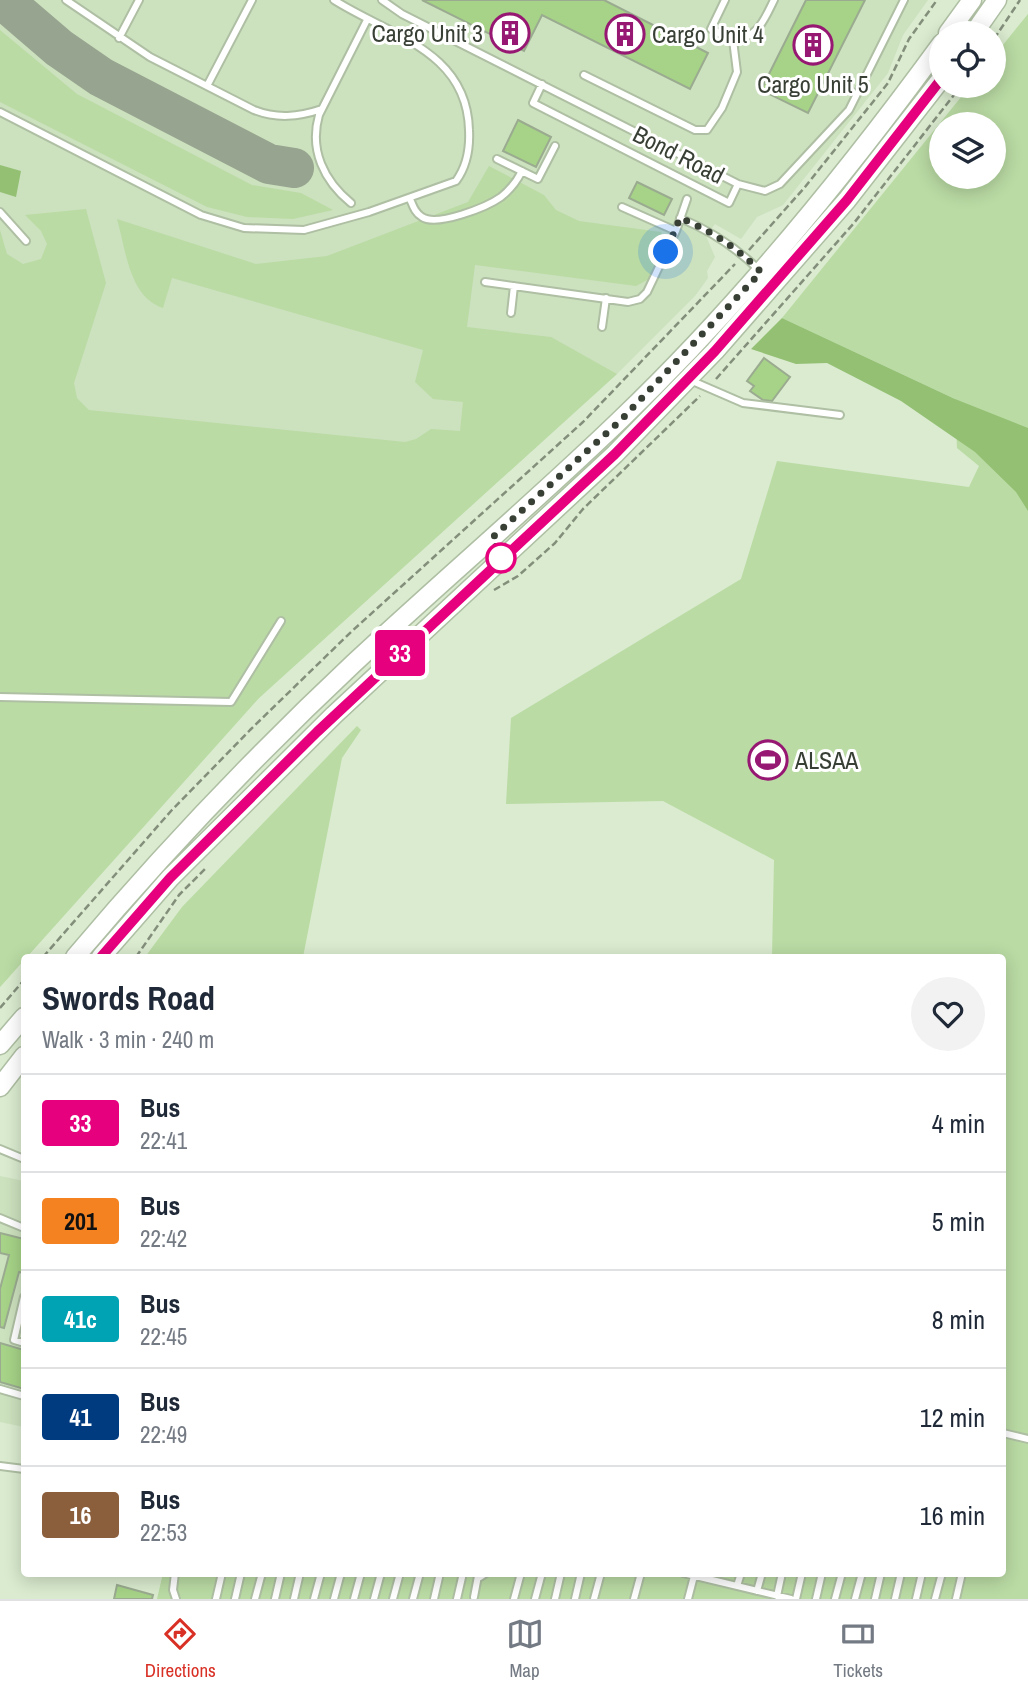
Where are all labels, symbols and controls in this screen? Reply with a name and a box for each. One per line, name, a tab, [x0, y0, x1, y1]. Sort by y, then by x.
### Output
building icon: Cargo Unit 3	[489, 12, 531, 54]
building icon: Cargo Unit 4	[604, 13, 646, 55]
place label: Cargo Unit 3	[371, 17, 483, 49]
place label: Cargo Unit 4	[652, 18, 764, 50]
map controls	[929, 21, 1006, 189]
button: locate	[929, 21, 1006, 98]
building icon: Cargo Unit 5	[792, 24, 834, 66]
place label: Cargo Unit 5	[757, 68, 869, 100]
button: layers	[929, 112, 1006, 189]
street label: Bond Road	[628, 117, 730, 191]
your location	[648, 234, 683, 269]
unlabelled marker	[486, 543, 516, 573]
line badge: 33	[368, 630, 432, 676]
text: 33	[389, 637, 411, 669]
sports icon: ALSAA	[747, 739, 789, 781]
place label: ALSAA	[794, 744, 859, 776]
text: Swords Road	[42, 976, 215, 1020]
button: heart	[911, 977, 985, 1051]
text: Walk · 3 min · 240 m	[42, 1024, 214, 1055]
text: Bus	[140, 1090, 180, 1125]
text: 4 min	[932, 1106, 985, 1141]
text: 33	[70, 1107, 91, 1139]
text: 22:41	[140, 1125, 187, 1156]
text: Bus	[140, 1188, 180, 1223]
text: 5 min	[932, 1204, 985, 1239]
text: 201	[64, 1205, 97, 1237]
text: 22:42	[140, 1223, 187, 1254]
text: Bus	[140, 1286, 180, 1321]
text: 8 min	[932, 1302, 985, 1337]
text: 41c	[64, 1303, 97, 1335]
text: 22:45	[140, 1321, 187, 1352]
text: Bus	[140, 1384, 180, 1419]
text: 12 min	[920, 1400, 985, 1435]
text: 41	[70, 1401, 91, 1433]
text: 22:49	[140, 1419, 187, 1450]
text: Bus	[140, 1482, 180, 1517]
text: 16 min	[920, 1498, 985, 1533]
text: 16	[70, 1499, 91, 1531]
text: 22:53	[140, 1517, 187, 1548]
tab: Directions	[145, 1615, 216, 1683]
tab: Map	[506, 1615, 544, 1683]
tab: Tickets	[833, 1615, 883, 1683]

